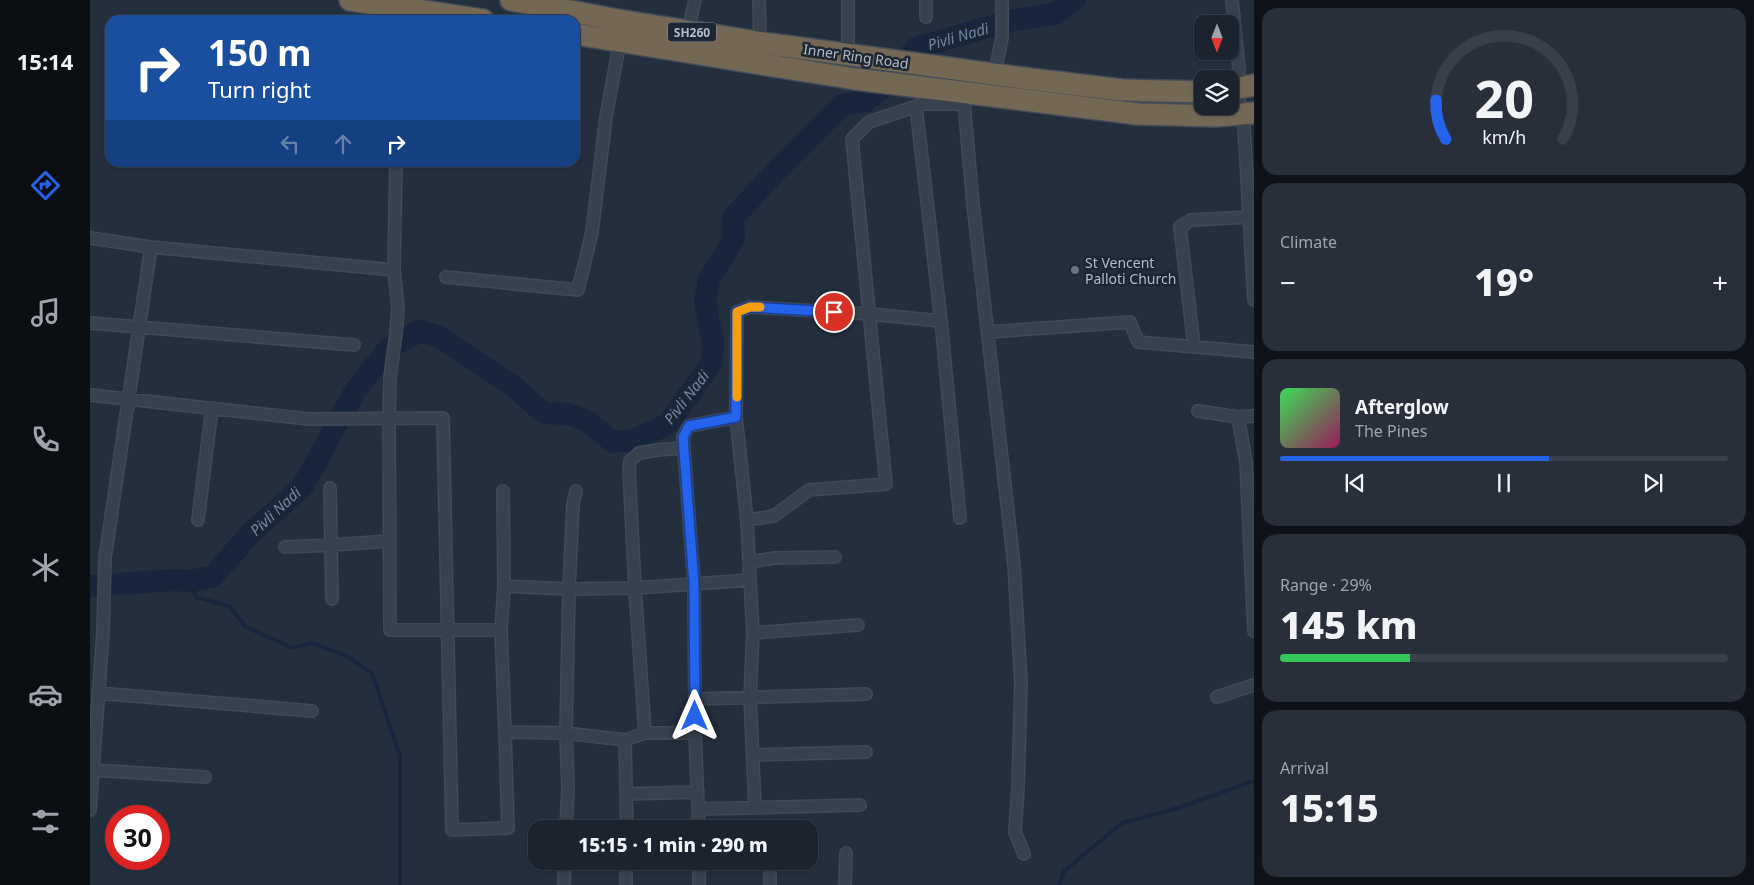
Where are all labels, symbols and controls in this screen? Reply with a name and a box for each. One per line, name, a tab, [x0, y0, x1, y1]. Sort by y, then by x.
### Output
north arrow	[1194, 15, 1239, 60]
map controls	[1194, 15, 1239, 115]
water label: Pivli Nadi	[925, 17, 992, 54]
road number: SH260	[668, 22, 716, 42]
text: 150 m	[208, 29, 311, 76]
icon: right	[125, 35, 190, 100]
street label: Inner Ring Road	[802, 39, 910, 73]
text: 15:14	[17, 46, 73, 76]
text: 20	[1474, 62, 1534, 133]
button: layers	[1194, 70, 1239, 115]
text: Turn right	[208, 74, 311, 104]
text: km/h	[1482, 125, 1526, 149]
icon: left	[276, 130, 304, 158]
icon: ahead	[329, 130, 357, 158]
icon: right	[382, 130, 410, 158]
icon: directions	[28, 168, 63, 203]
text: Climate	[1280, 231, 1337, 253]
place label: St Vencent Palloti Church	[1085, 253, 1176, 288]
text: 19°	[1474, 255, 1534, 307]
text: −	[1280, 263, 1296, 301]
text: +	[1712, 263, 1728, 301]
marker: St Vencent Palloti Church	[1069, 264, 1081, 276]
pin	[813, 291, 855, 333]
icon: music	[28, 295, 63, 330]
icon: arrive	[820, 298, 848, 326]
water label: Pivli Nadi	[659, 365, 714, 428]
text: Afterglow	[1355, 394, 1449, 420]
text: The Pines	[1355, 420, 1427, 442]
icon: phone	[28, 422, 63, 457]
icon: previous	[1341, 469, 1369, 497]
icon: pause	[1490, 469, 1518, 497]
icon: next	[1639, 469, 1667, 497]
water label: Pivli Nadi	[245, 482, 306, 540]
icon: climate	[28, 550, 63, 585]
text: Range · 29%	[1280, 574, 1372, 596]
text: 145 km	[1280, 598, 1418, 650]
icon: car	[28, 677, 63, 712]
position arrow	[668, 689, 720, 741]
text: Arrival	[1280, 757, 1329, 779]
text: 15:15	[1280, 781, 1379, 833]
icon: filters	[28, 804, 63, 839]
speed limit sign: 30	[105, 805, 170, 870]
text: 15:15 · 1 min · 290 m	[578, 832, 768, 858]

